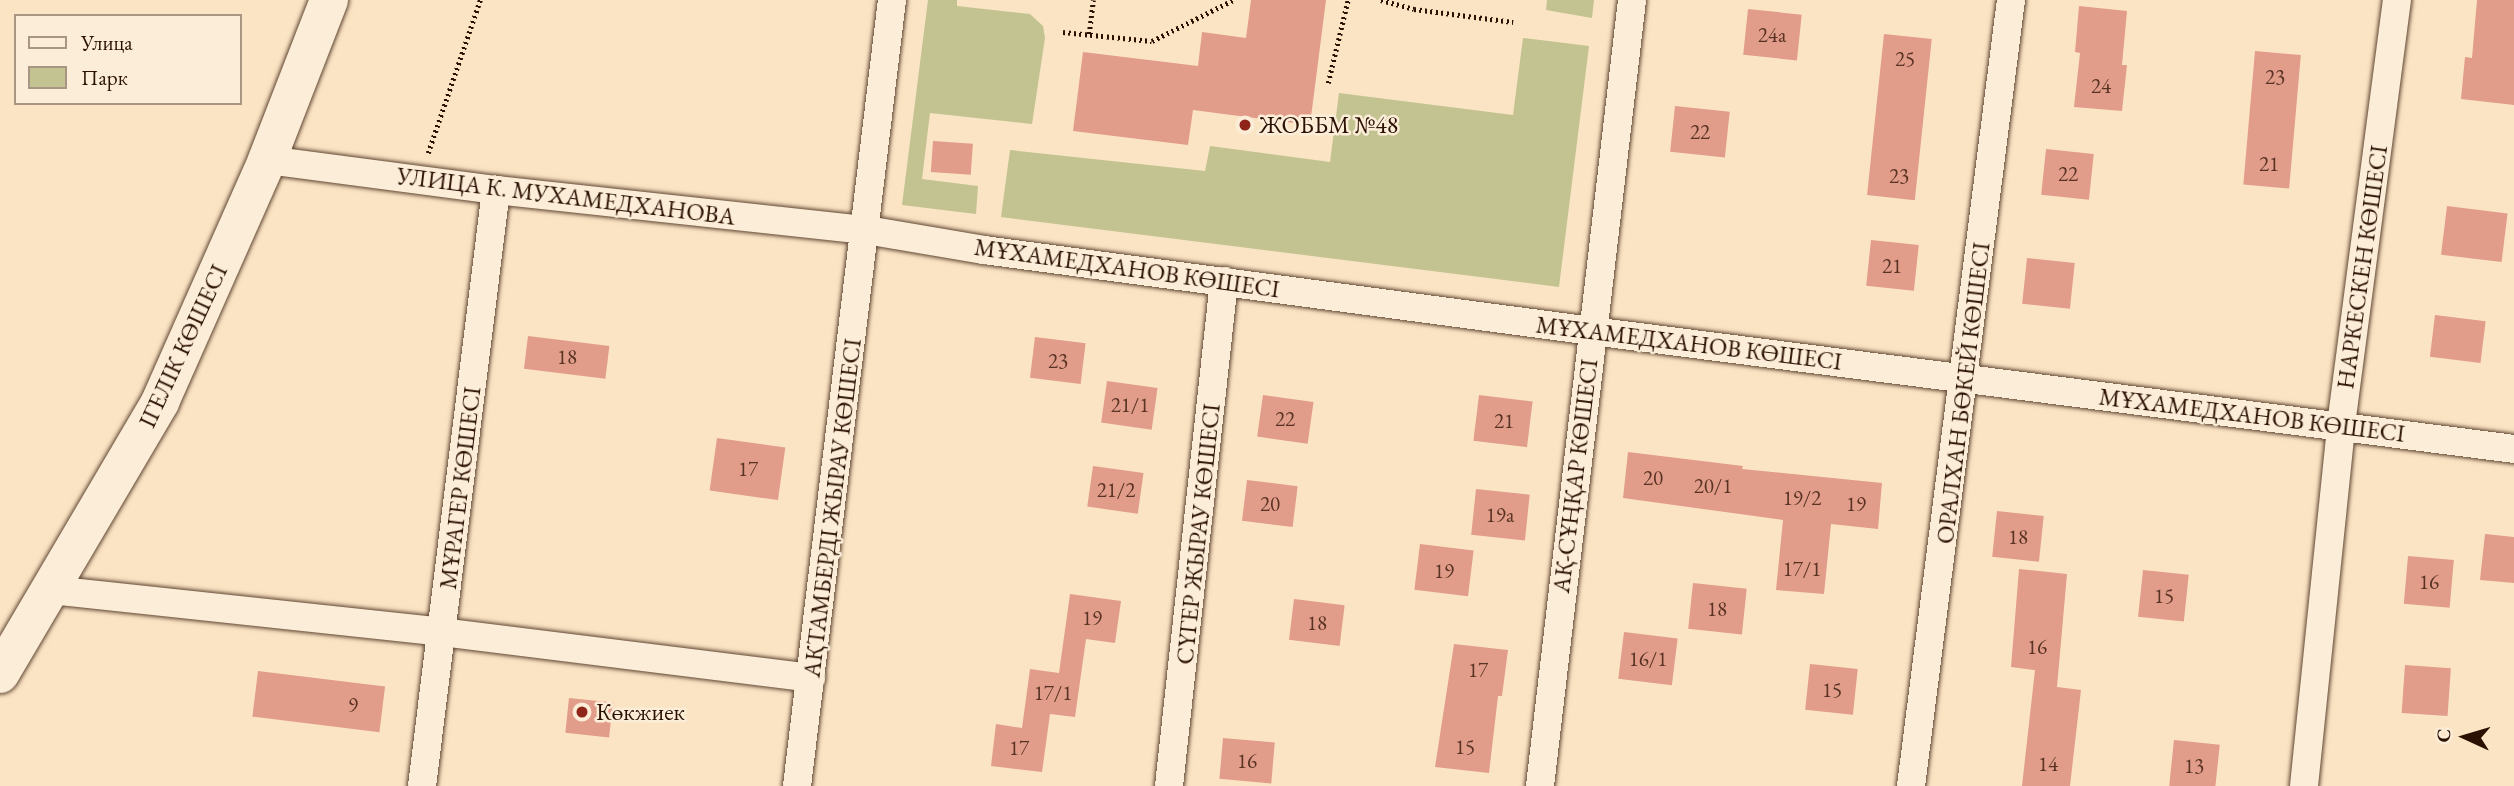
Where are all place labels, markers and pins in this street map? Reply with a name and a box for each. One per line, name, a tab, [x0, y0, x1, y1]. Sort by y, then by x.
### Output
place label: ЖОББМ №48	[1259, 111, 1398, 139]
marker: ЖОББМ №48	[1237, 117, 1253, 133]
place label: Көкжиек	[596, 698, 685, 726]
marker: Көкжиек	[574, 704, 590, 720]

